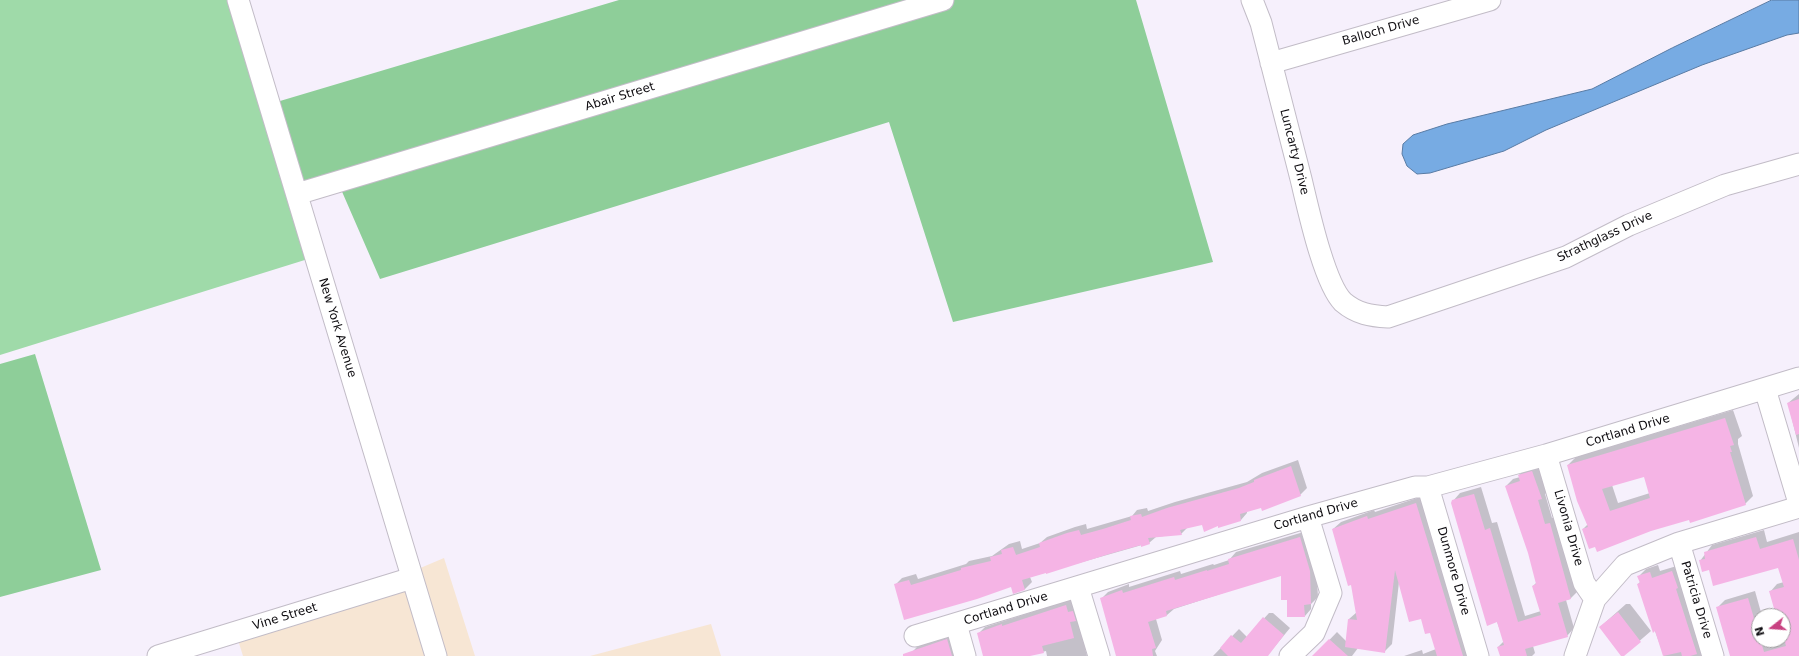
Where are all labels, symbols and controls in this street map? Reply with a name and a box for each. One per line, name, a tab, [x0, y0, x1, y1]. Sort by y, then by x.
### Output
street label: Balloch Drive	[1341, 13, 1421, 49]
street label: Abair Street	[584, 80, 656, 114]
street label: Luncarty Drive	[1276, 107, 1312, 197]
street label: Strathglass Drive	[1555, 209, 1655, 265]
street label: New York Avenue	[315, 276, 359, 380]
street label: Cortland Drive	[1584, 411, 1672, 451]
street label: Livonia Drive	[1550, 488, 1586, 568]
street label: Cortland Drive	[1272, 496, 1360, 534]
street label: Dunmore Drive	[1433, 525, 1473, 617]
street label: Patricia Drive	[1677, 560, 1715, 640]
street label: Cortland Drive	[962, 589, 1050, 629]
street label: Vine Street	[251, 600, 319, 634]
north arrow	[1751, 608, 1791, 648]
text: N	[1752, 625, 1768, 638]

